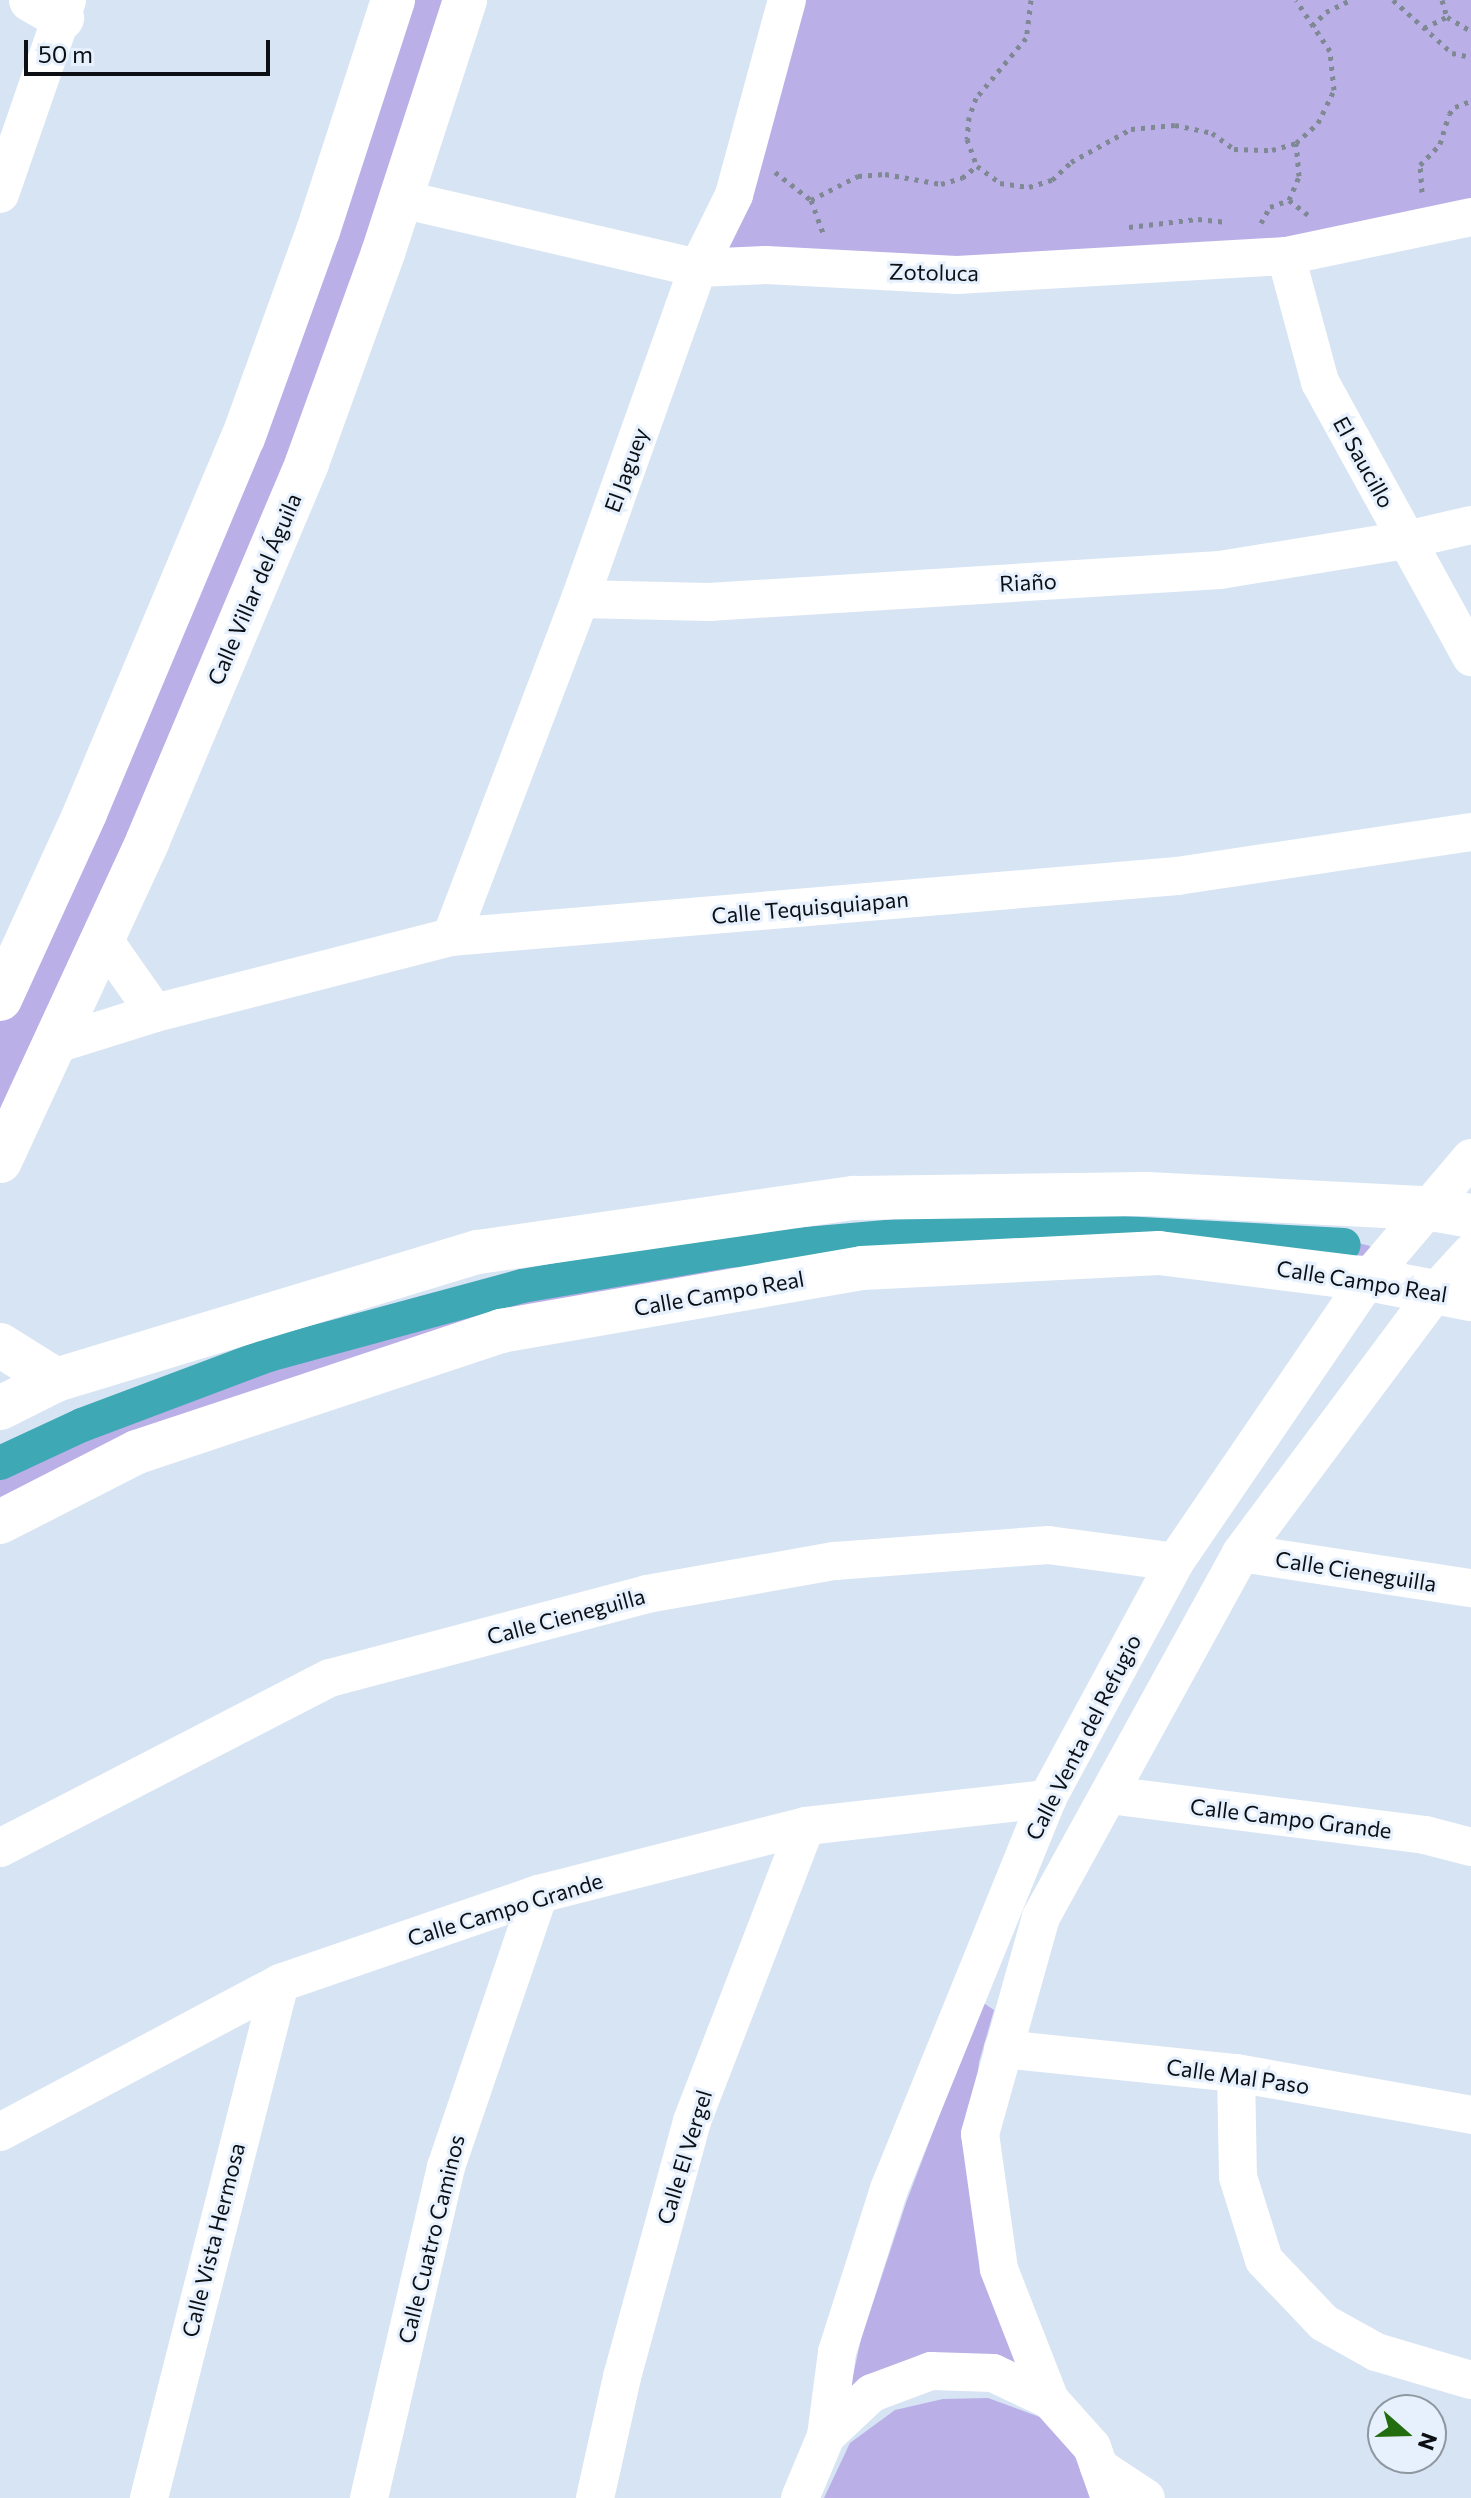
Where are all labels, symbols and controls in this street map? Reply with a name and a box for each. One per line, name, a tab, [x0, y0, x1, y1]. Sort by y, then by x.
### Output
scale bar	[28, 24, 274, 74]
text: 50 m	[38, 39, 93, 68]
street label: Zotoluca	[889, 258, 979, 286]
street label: El Saucillo	[1328, 412, 1400, 512]
street label: El Jaguey	[599, 424, 653, 516]
street label: Calle Villar del Águila	[202, 489, 306, 689]
street label: Riaño	[999, 567, 1057, 597]
street label: Calle Tequisquiapan	[710, 885, 910, 929]
street label: Calle Campo Real	[1275, 1254, 1449, 1308]
street label: Calle Campo Real	[632, 1265, 806, 1321]
street label: Calle Cieneguilla	[1274, 1545, 1438, 1597]
street label: Calle Cieneguilla	[484, 1582, 648, 1650]
street label: Calle Venta del Refugio	[1020, 1630, 1146, 1844]
street label: Calle Campo Grande	[1189, 1793, 1393, 1843]
street label: Calle Campo Grande	[404, 1867, 606, 1951]
street label: Calle Mal Paso	[1165, 2053, 1311, 2099]
street label: Calle El Vergel	[651, 2087, 717, 2227]
street label: Calle Cuatro Caminos	[392, 2132, 470, 2346]
street label: Calle Vista Hermosa	[176, 2140, 250, 2340]
north arrow	[1367, 2394, 1447, 2474]
text: N	[1413, 2429, 1444, 2454]

